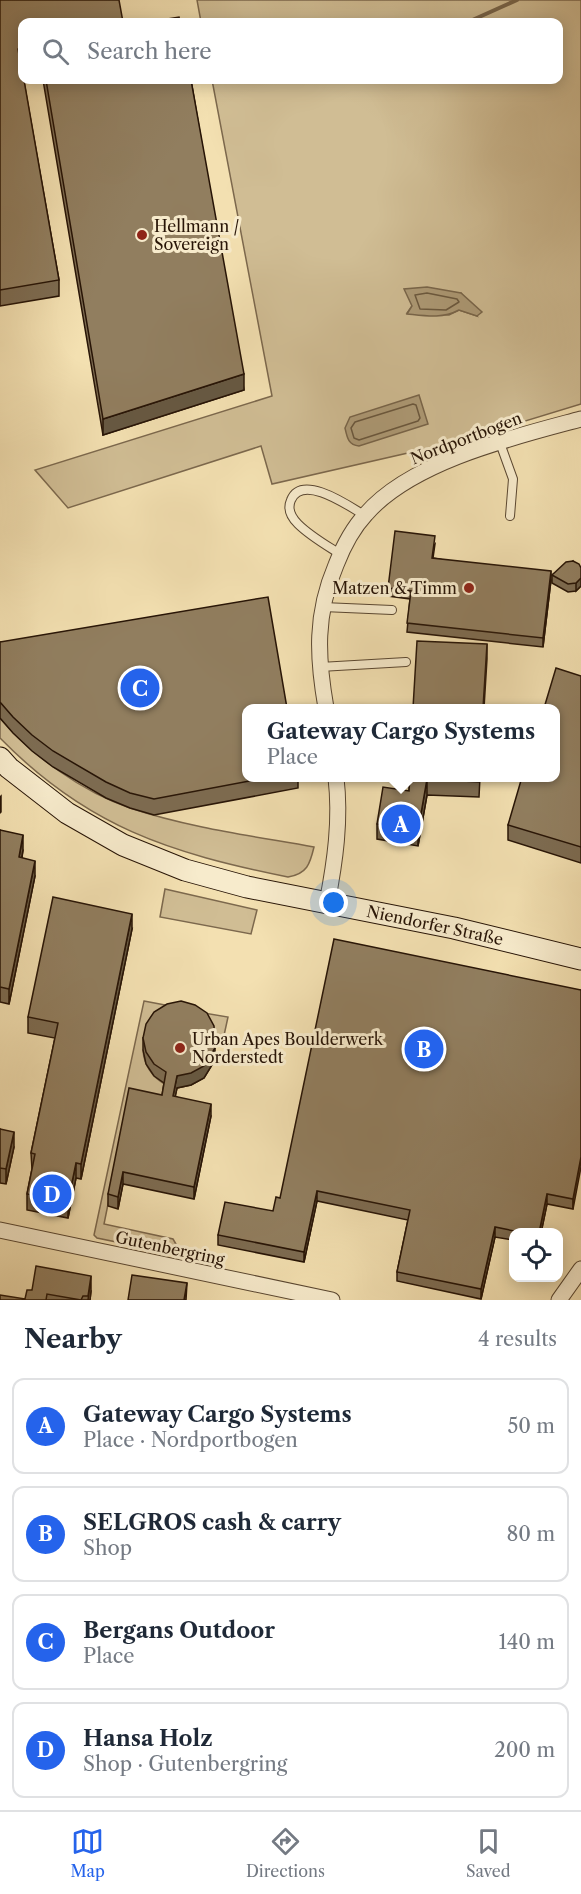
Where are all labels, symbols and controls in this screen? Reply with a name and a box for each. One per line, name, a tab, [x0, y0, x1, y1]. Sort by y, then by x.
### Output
search box	[18, 18, 563, 84]
icon: search	[39, 35, 72, 68]
text: Search here	[87, 38, 212, 65]
place label: Hellmann / Sovereign	[154, 216, 239, 254]
marker: Hellmann / Sovereign	[135, 228, 149, 242]
street label: Nordportbogen	[407, 408, 525, 468]
place label: Matzen & Timm	[332, 578, 457, 598]
marker: Matzen & Timm	[462, 581, 476, 595]
pin: C	[120, 666, 160, 710]
popup	[242, 704, 560, 782]
text: Gateway Cargo Systems	[267, 718, 535, 745]
text: Place	[267, 745, 318, 769]
pin: A	[382, 802, 420, 846]
your location	[319, 888, 348, 917]
street label: Niendorfer Straße	[365, 901, 505, 949]
pin: B	[404, 1026, 444, 1072]
place label: Urban Apes Boulderwerk Norderstedt	[192, 1029, 384, 1067]
marker: Urban Apes Boulderwerk Norderstedt	[173, 1041, 187, 1055]
pin: D	[32, 1172, 72, 1216]
street label: Gutenbergring	[114, 1227, 227, 1269]
map controls	[509, 1228, 563, 1282]
button: locate	[509, 1228, 563, 1282]
text: Nearby	[24, 1323, 122, 1355]
text: 4 results	[478, 1327, 557, 1351]
text: Gateway Cargo Systems	[83, 1401, 352, 1428]
text: A	[38, 1414, 53, 1438]
text: 50 m	[508, 1414, 555, 1438]
text: Place · Nordportbogen	[83, 1428, 298, 1452]
text: SELGROS cash & carry	[83, 1509, 341, 1536]
text: B	[38, 1522, 53, 1546]
text: 80 m	[507, 1522, 555, 1546]
text: Shop	[83, 1536, 132, 1560]
text: Bergans Outdoor	[83, 1617, 275, 1644]
text: C	[37, 1630, 54, 1654]
text: 140 m	[498, 1630, 555, 1654]
text: Place	[83, 1644, 134, 1668]
text: Hansa Holz	[83, 1725, 213, 1752]
text: D	[37, 1738, 54, 1762]
text: 200 m	[494, 1738, 555, 1762]
text: Shop · Gutenbergring	[83, 1752, 287, 1776]
tab: Map	[71, 1825, 105, 1881]
tab: Directions	[246, 1825, 325, 1881]
tab: Saved	[466, 1825, 510, 1881]

